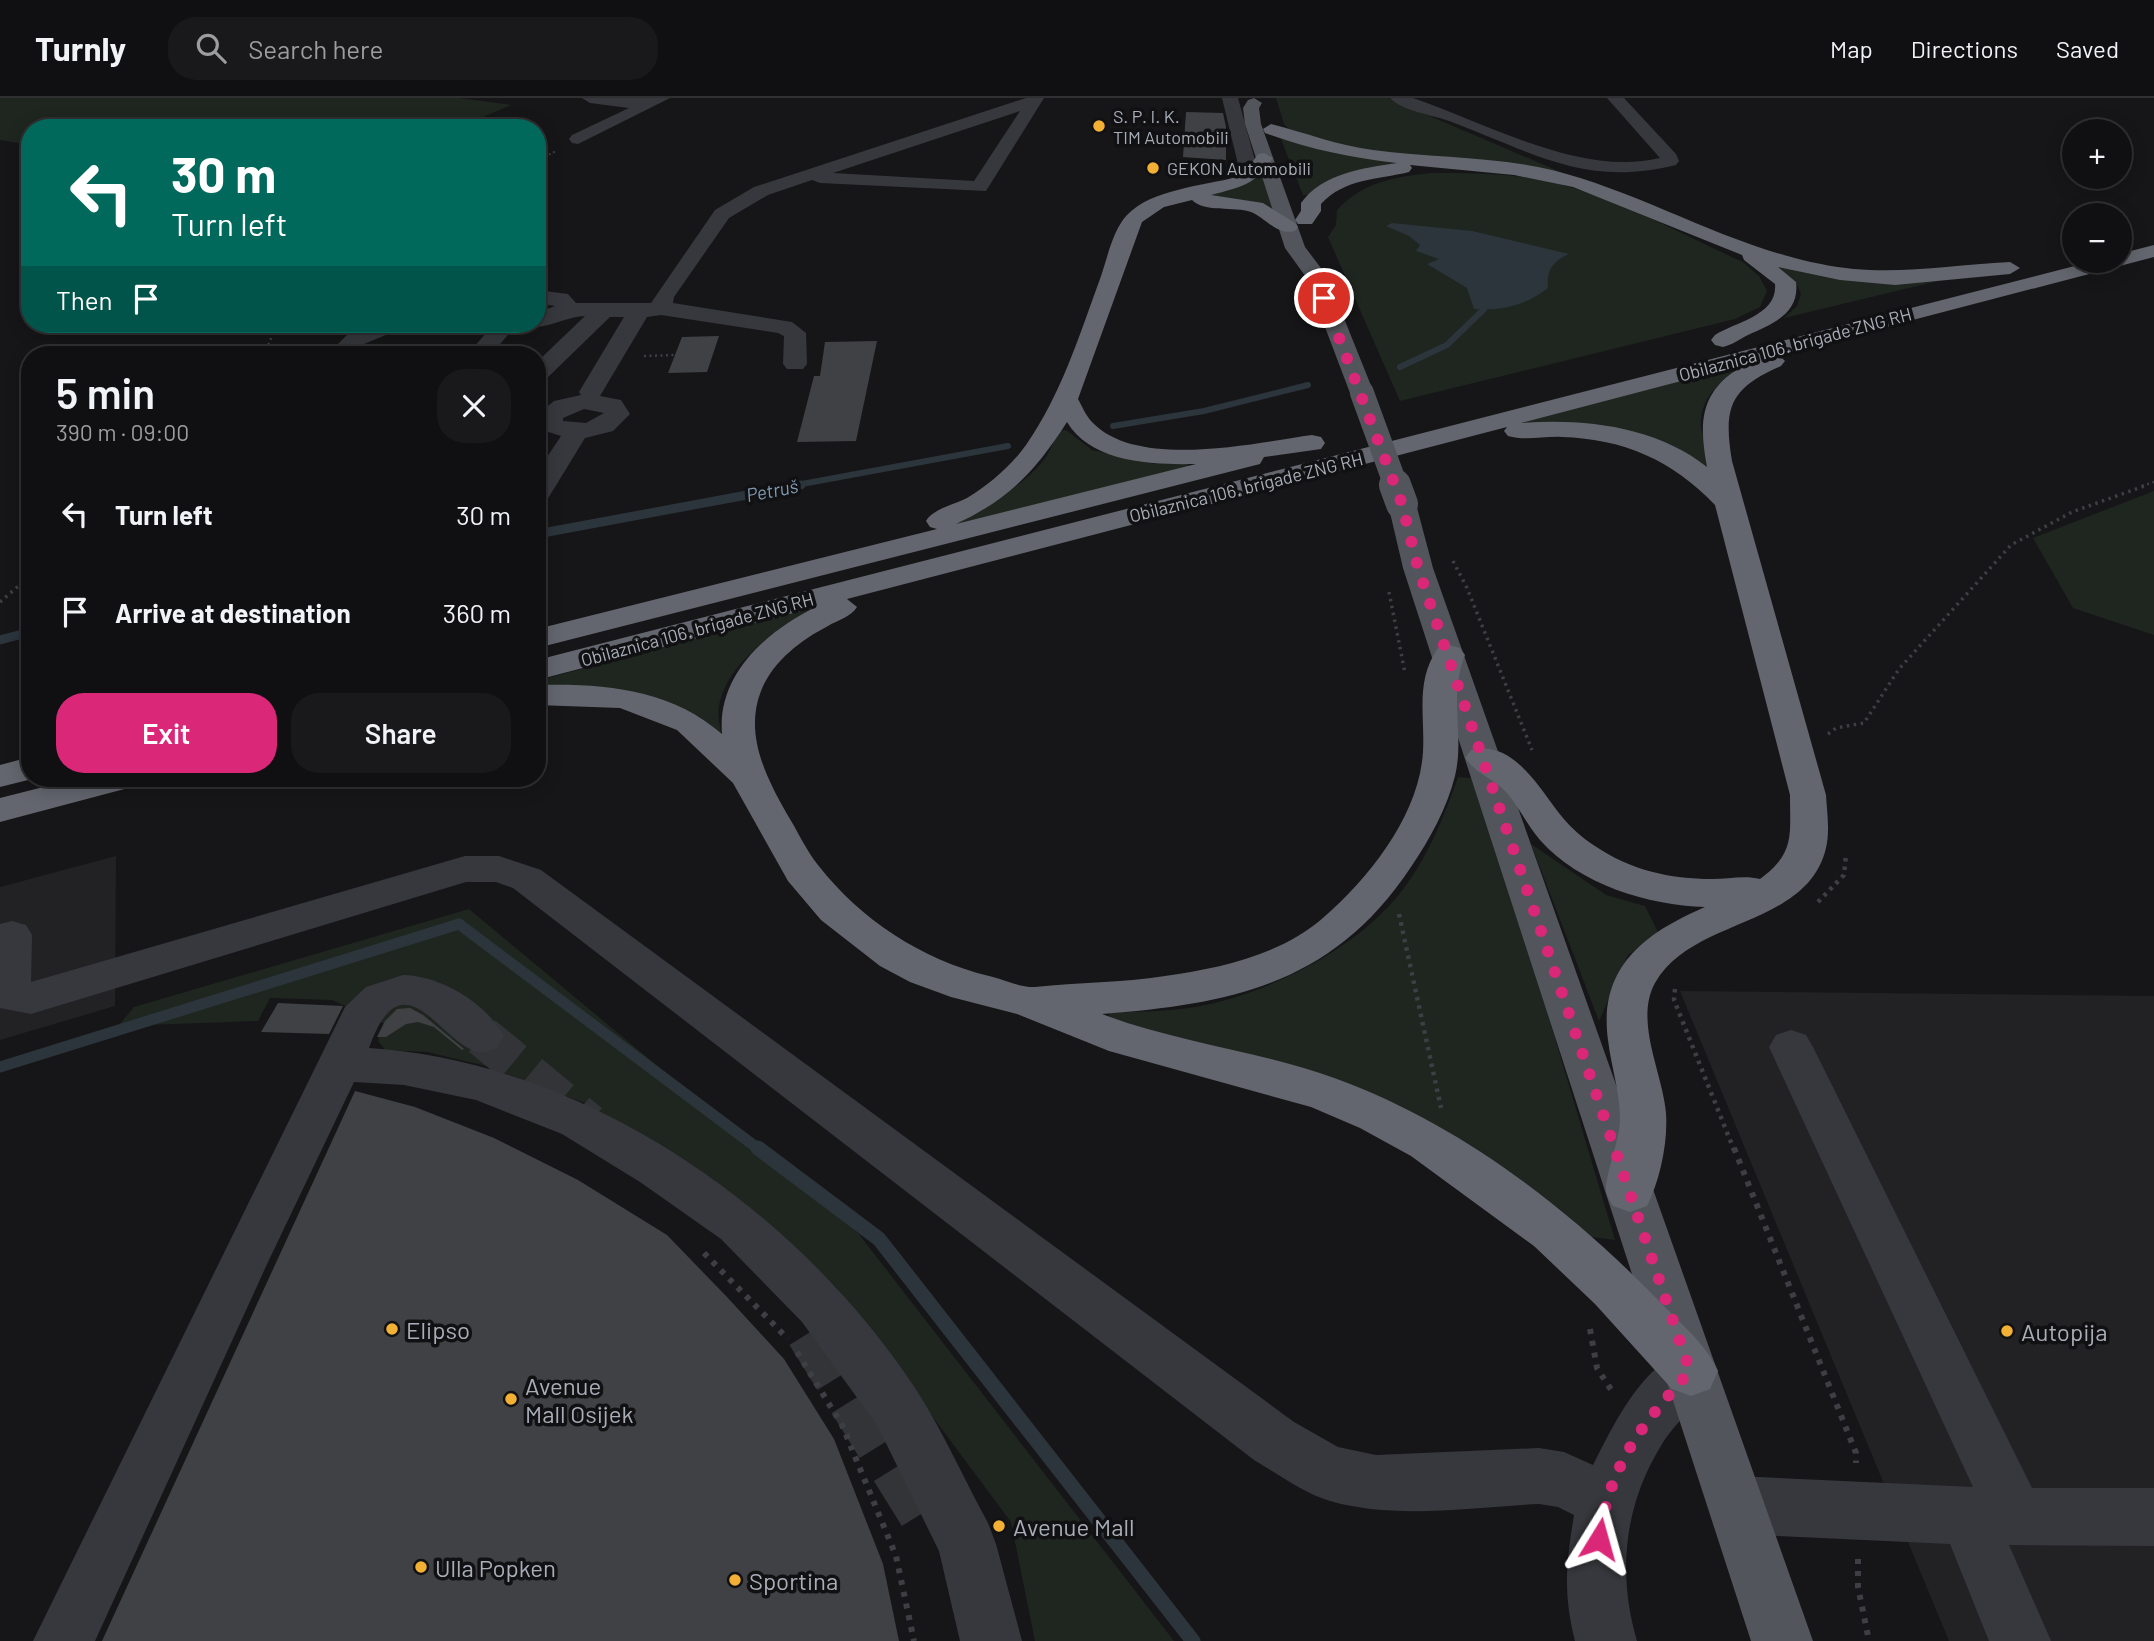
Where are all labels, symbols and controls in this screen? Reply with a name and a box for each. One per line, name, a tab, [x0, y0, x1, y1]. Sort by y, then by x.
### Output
search box	[168, 17, 658, 80]
text: Turnly	[35, 28, 126, 68]
icon: search	[192, 29, 230, 67]
text: Search here	[248, 33, 383, 64]
text: Map	[1830, 34, 1873, 63]
text: Directions	[1911, 34, 2018, 63]
text: Saved	[2056, 34, 2119, 63]
place label: S. P. I. K. TIM Automobili	[1113, 105, 1229, 148]
marker: S. P. I. K. TIM Automobili	[1091, 118, 1107, 134]
map controls	[2062, 119, 2132, 273]
button: +	[2062, 119, 2132, 189]
text: 30 m	[171, 144, 276, 203]
icon: left	[56, 147, 147, 238]
place label: GEKON Automobili	[1167, 157, 1311, 179]
marker: GEKON Automobili	[1145, 160, 1161, 176]
button: −	[2062, 203, 2132, 273]
text: Turn left	[171, 204, 288, 242]
pin	[1294, 268, 1354, 328]
icon: arrive	[1305, 279, 1343, 317]
icon: arrive	[127, 280, 165, 318]
text: Then	[56, 284, 113, 315]
street label: Obilaznica 106. brigade ZNG RH	[1676, 302, 1914, 386]
text: 5 min	[56, 367, 155, 417]
button: close	[437, 369, 511, 443]
text: 390 m · 09:00	[56, 418, 189, 446]
street label: Obilaznica 106. brigade ZNG RH	[1127, 447, 1365, 527]
water label: Petruš	[744, 474, 800, 506]
icon: left	[56, 495, 94, 533]
text: Turn left	[115, 499, 213, 530]
text: 30 m	[456, 499, 511, 530]
street label: Obilaznica 106. brigade ZNG RH	[578, 587, 816, 671]
icon: arrive	[56, 593, 94, 631]
text: Arrive at destination	[115, 597, 351, 628]
text: 360 m	[443, 597, 511, 628]
button: Exit	[56, 693, 277, 773]
button: Share	[291, 693, 511, 773]
place label: Elipso	[406, 1315, 470, 1344]
place label: Autopija	[2021, 1317, 2107, 1346]
marker: Elipso	[384, 1321, 400, 1337]
marker: Autopija	[1999, 1323, 2015, 1339]
place label: Avenue Mall Osijek	[525, 1371, 634, 1428]
marker: Avenue Mall Osijek	[503, 1391, 519, 1407]
position arrow	[1562, 1502, 1636, 1576]
place label: Avenue Mall	[1013, 1512, 1135, 1541]
marker: Avenue Mall	[991, 1518, 1007, 1534]
place label: Ulla Popken	[435, 1553, 556, 1582]
marker: Ulla Popken	[413, 1559, 429, 1575]
place label: Sportina	[749, 1566, 838, 1595]
marker: Sportina	[727, 1572, 743, 1588]

